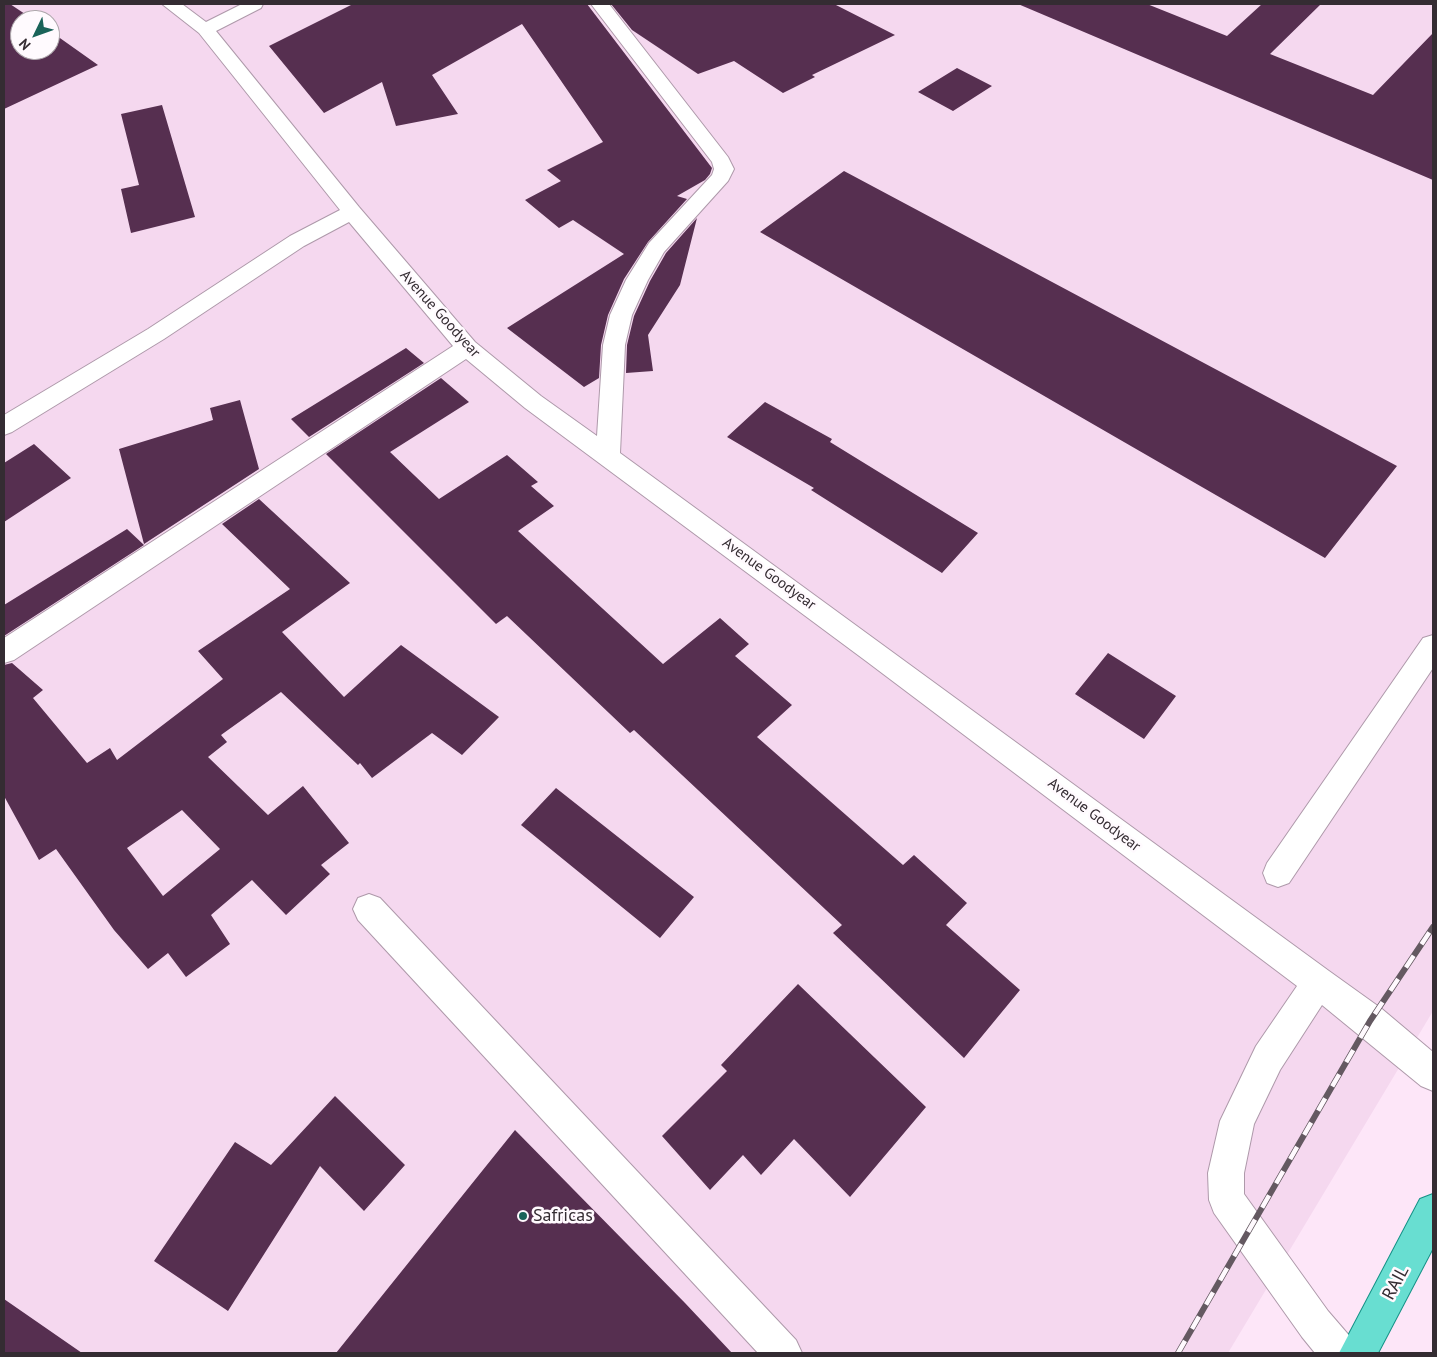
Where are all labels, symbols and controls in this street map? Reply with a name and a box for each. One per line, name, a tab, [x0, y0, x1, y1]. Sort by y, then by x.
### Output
north arrow	[10, 10, 60, 60]
text: N	[15, 35, 34, 54]
street label: Avenue Goodyear	[396, 267, 484, 361]
street label: Avenue Goodyear	[719, 534, 819, 614]
street label: Avenue Goodyear	[1044, 774, 1144, 856]
place label: Safricas	[533, 1205, 593, 1227]
marker: Safricas	[517, 1210, 529, 1222]
street label: RAIL	[1378, 1262, 1414, 1304]

